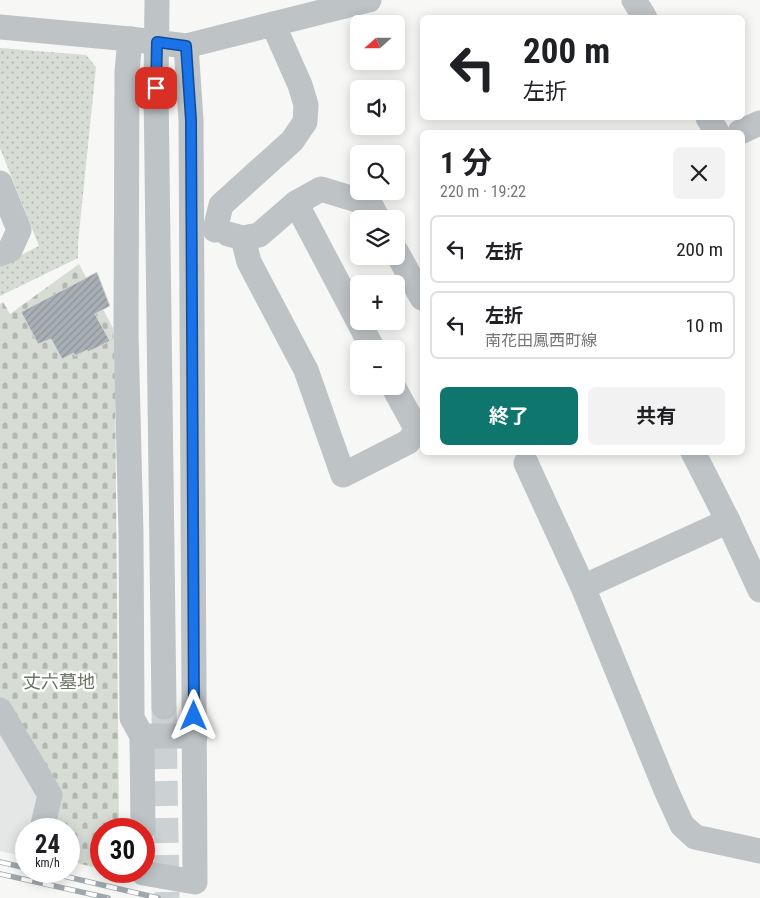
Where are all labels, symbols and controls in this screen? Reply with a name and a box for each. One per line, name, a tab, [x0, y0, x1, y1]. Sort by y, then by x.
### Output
north arrow	[350, 15, 405, 70]
map controls	[350, 15, 405, 395]
text: 200 m	[523, 31, 610, 72]
icon: left	[440, 35, 505, 100]
pin	[135, 67, 177, 109]
icon: arrive	[142, 74, 170, 102]
text: 左折	[523, 79, 567, 104]
button: sound	[350, 80, 405, 135]
button: search	[350, 145, 405, 200]
text: 1 分	[440, 145, 492, 180]
button: close	[673, 147, 725, 199]
text: 220 m · 19:22	[440, 182, 526, 201]
button: layers	[350, 210, 405, 265]
icon: left	[442, 235, 470, 263]
text: 200 m	[676, 238, 723, 261]
text: 左折	[485, 240, 523, 263]
button: +	[350, 275, 405, 330]
text: 左折	[485, 304, 523, 327]
icon: left	[442, 311, 470, 339]
text: 10 m	[686, 314, 723, 337]
text: 南花田鳳西町線	[485, 331, 597, 350]
button: −	[350, 340, 405, 395]
button: 終了	[440, 387, 578, 445]
button: 共有	[588, 387, 725, 445]
park label: 丈六墓地	[23, 671, 95, 692]
position arrow	[167, 689, 219, 741]
speed limit sign: 30	[90, 818, 155, 883]
text: 24	[35, 830, 60, 859]
text: km/h	[35, 856, 60, 870]

